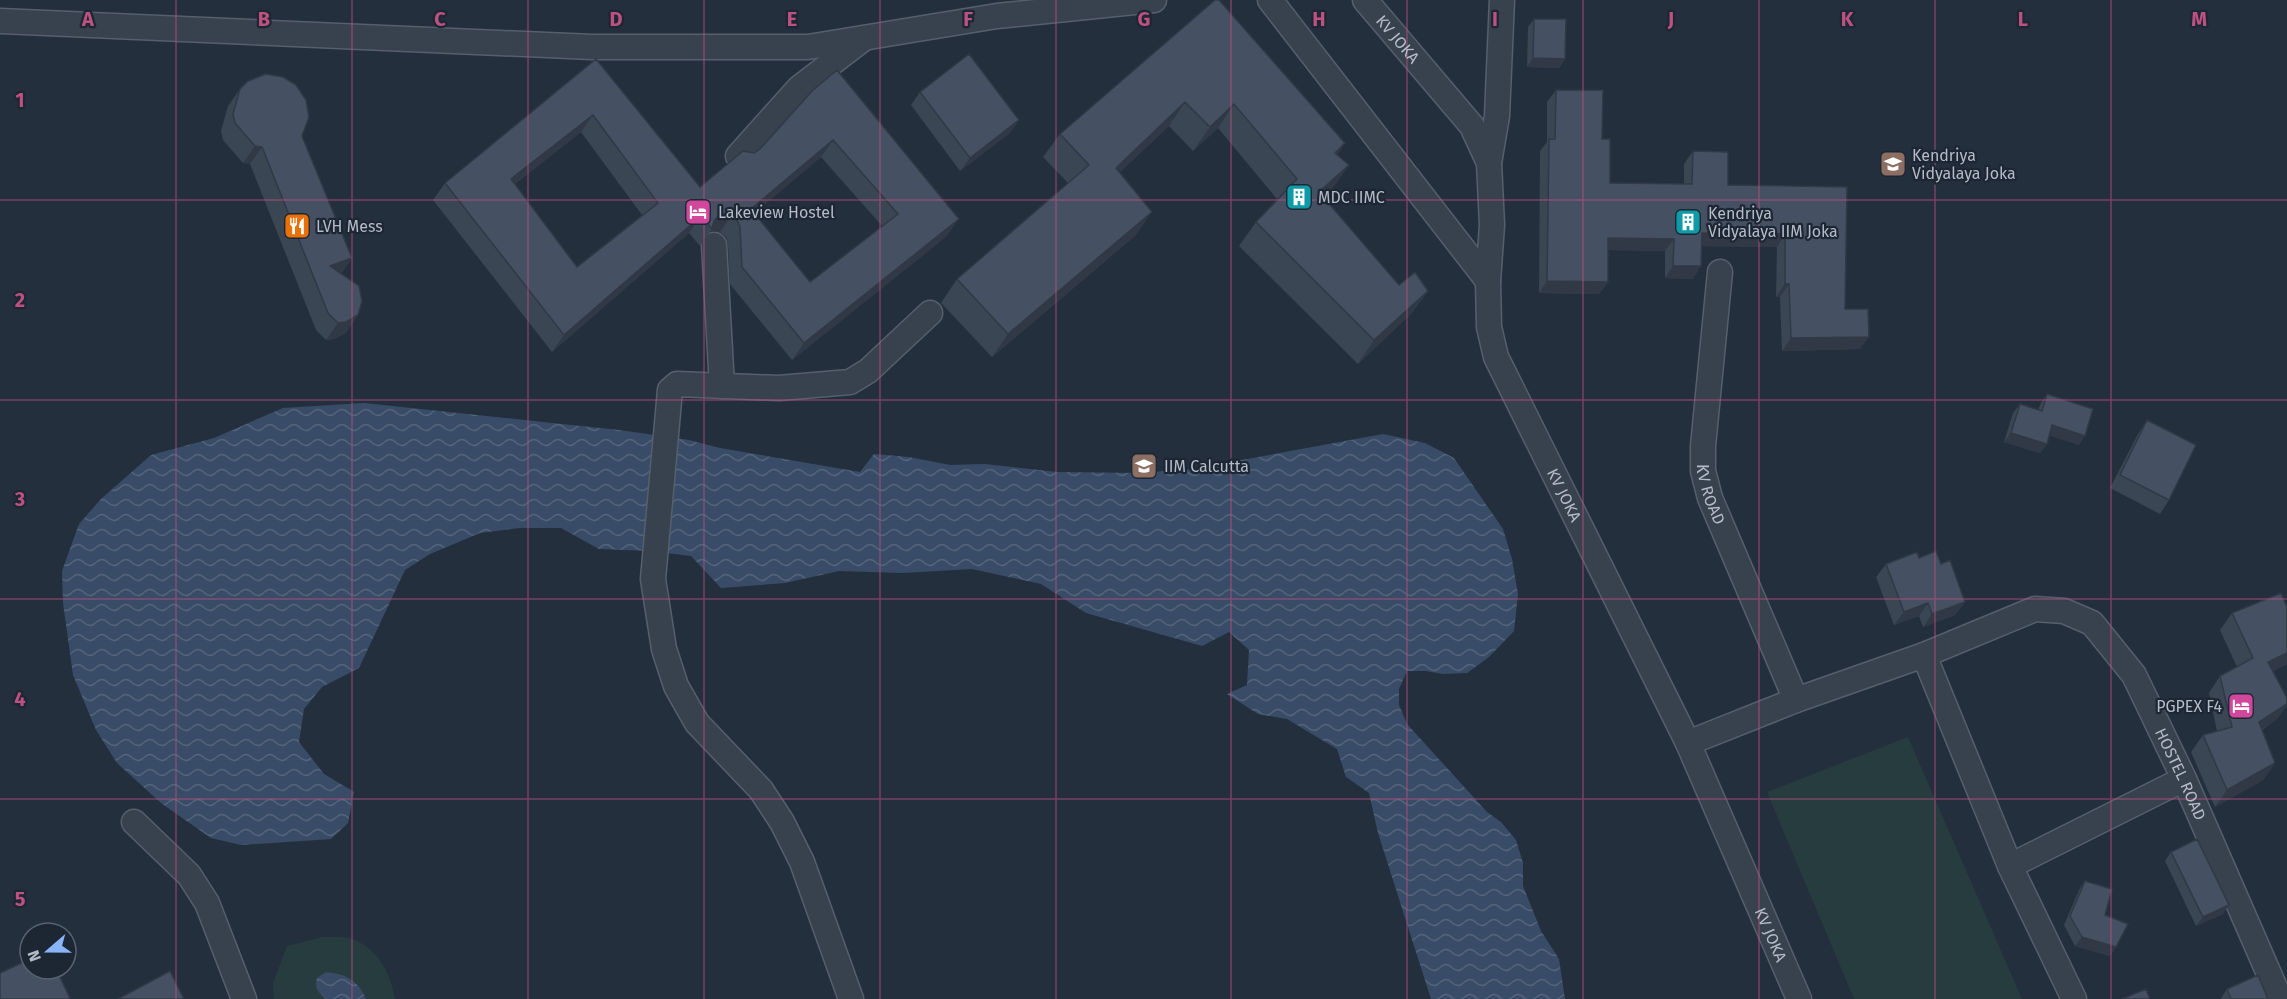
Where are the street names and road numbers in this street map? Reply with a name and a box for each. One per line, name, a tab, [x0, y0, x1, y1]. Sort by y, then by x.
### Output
street label: KV JOKA	[1372, 11, 1424, 67]
street label: KV ROAD	[1694, 464, 1730, 527]
street label: KV JOKA	[1543, 465, 1586, 525]
street label: HOSTEL ROAD	[2151, 725, 2210, 823]
street label: KV JOKA	[1751, 905, 1791, 965]

